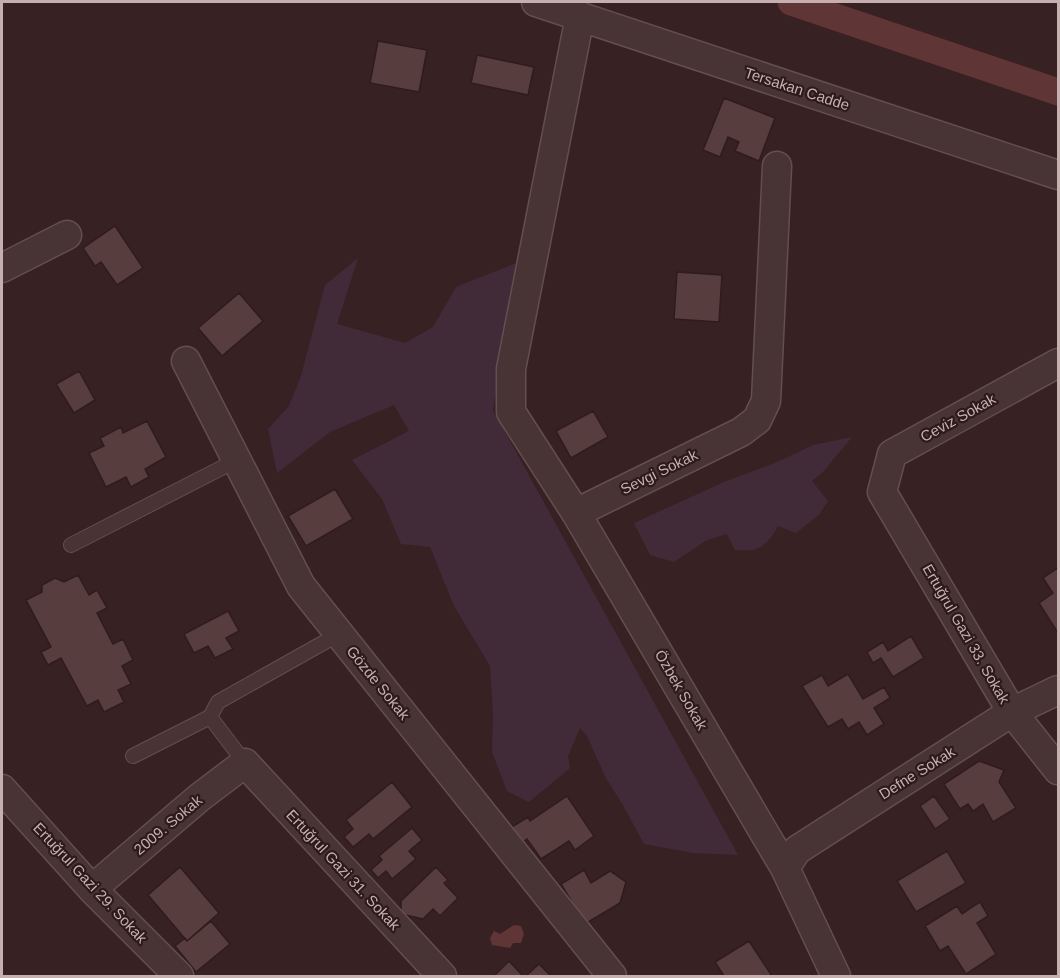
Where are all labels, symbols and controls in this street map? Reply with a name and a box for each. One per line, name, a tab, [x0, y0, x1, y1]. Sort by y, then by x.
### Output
street label: Tersakan Cadde	[743, 64, 852, 113]
street label: Ceviz Sokak	[917, 390, 999, 445]
street label: Sevgi Sokak	[618, 445, 700, 497]
street label: Ertuğrul Gazi 33. Sokak	[919, 561, 1014, 707]
street label: Gözde Sokak	[343, 642, 414, 723]
street label: Özbek Sokak	[652, 647, 711, 733]
street label: Defne Sokak	[876, 742, 958, 803]
street label: 2009. Sokak	[130, 791, 205, 858]
street label: Ertuğrul Gazi 31. Sokak	[283, 806, 404, 934]
street label: Ertuğrul Gazi 29. Sokak	[30, 819, 151, 947]

